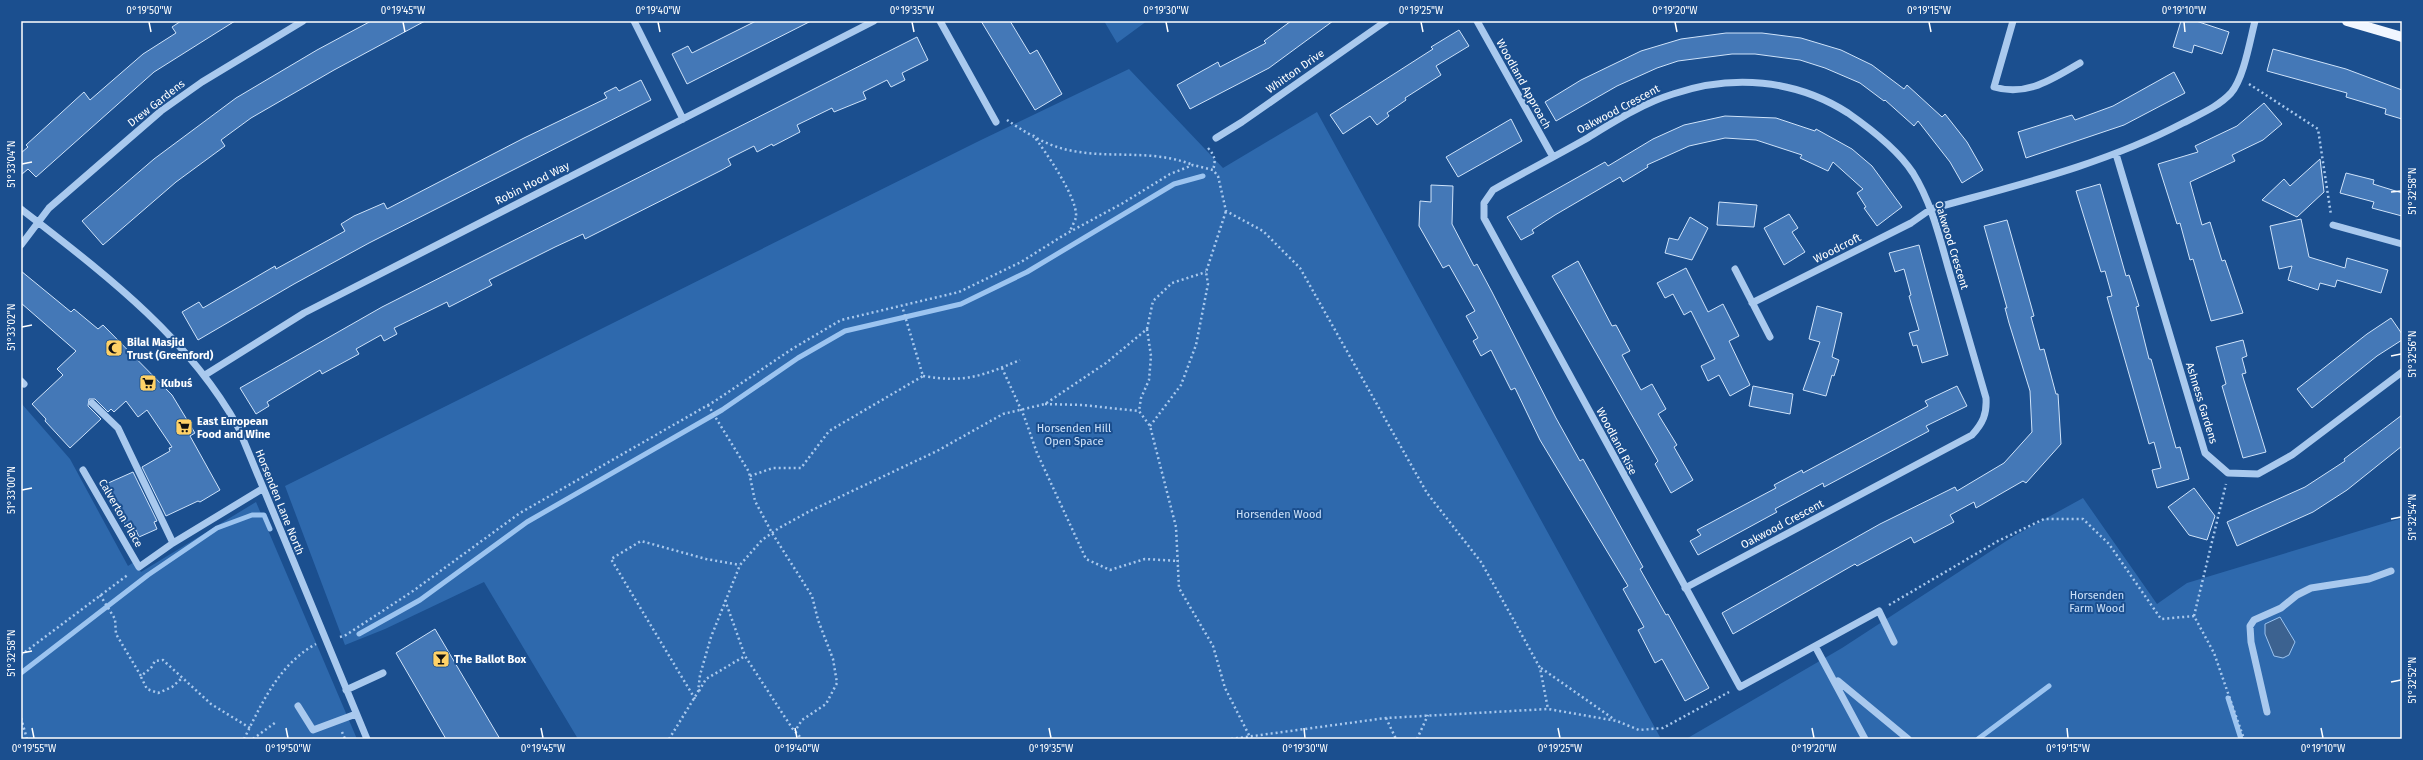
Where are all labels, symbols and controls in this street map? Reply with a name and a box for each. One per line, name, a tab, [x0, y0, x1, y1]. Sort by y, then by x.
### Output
text: 0°19'50"W	[126, 5, 172, 17]
text: 0°19'45"W	[381, 5, 426, 17]
text: 0°19'40"W	[635, 5, 681, 17]
text: 0°19'35"W	[890, 5, 935, 17]
text: 0°19'30"W	[1143, 5, 1189, 17]
text: 0°19'25"W	[1399, 5, 1444, 17]
text: 0°19'20"W	[1652, 5, 1698, 17]
text: 0°19'15"W	[1907, 5, 1952, 17]
text: 0°19'10"W	[2162, 5, 2207, 17]
street label: Woodland Approach	[1493, 37, 1554, 131]
street label: Whitton Drive	[1264, 47, 1327, 96]
street label: Drew Gardens	[125, 77, 187, 130]
street label: Oakwood Crescent	[1575, 82, 1662, 137]
text: 51°33'04"N	[6, 140, 18, 188]
street label: Robin Hood Way	[493, 159, 572, 208]
text: 51°32'58"N	[2407, 167, 2419, 215]
street label: Oakwood Crescent	[1932, 199, 1971, 291]
street label: Woodcroft	[1811, 231, 1863, 266]
text: 51°33'02"N	[6, 303, 18, 351]
text: 51°32'56"N	[2407, 330, 2419, 378]
place label: Bilal Masjid Trust (Greenford)	[127, 336, 214, 362]
mosque icon: Bilal Masjid Trust (Greenford)	[104, 338, 124, 358]
street label: Ashness Gardens	[2183, 361, 2220, 445]
supermarket icon: Kubuś	[138, 373, 158, 393]
place label: Kubuś	[161, 377, 193, 390]
street label: Woodland Rise	[1593, 405, 1640, 477]
place label: East European Food and Wine	[197, 415, 270, 441]
supermarket icon: East European Food and Wine	[174, 417, 194, 437]
park label: Horsenden Hill Open Space	[1037, 422, 1111, 448]
street label: Horsenden Lane North	[252, 447, 307, 557]
text: 51°33'00"N	[6, 466, 18, 514]
street label: Calverton Place	[96, 477, 145, 550]
text: 51°32'54"N	[2407, 494, 2419, 540]
street label: Oakwood Crescent	[1739, 497, 1826, 552]
park label: Horsenden Wood	[1236, 508, 1322, 521]
park label: Horsenden Farm Wood	[2069, 589, 2125, 615]
text: 51°32'58"N	[6, 629, 18, 677]
bar icon: The Ballot Box	[431, 649, 451, 669]
place label: The Ballot Box	[454, 653, 526, 666]
text: 51°32'52"N	[2407, 657, 2419, 703]
text: 0°19'55"W	[12, 743, 57, 755]
text: 0°19'50"W	[265, 743, 311, 755]
text: 0°19'45"W	[521, 743, 566, 755]
text: 0°19'40"W	[774, 743, 820, 755]
text: 0°19'35"W	[1029, 743, 1074, 755]
text: 0°19'30"W	[1282, 743, 1328, 755]
text: 0°19'25"W	[1538, 743, 1583, 755]
text: 0°19'20"W	[1791, 743, 1837, 755]
text: 0°19'15"W	[2046, 743, 2091, 755]
text: 0°19'10"W	[2301, 743, 2346, 755]

